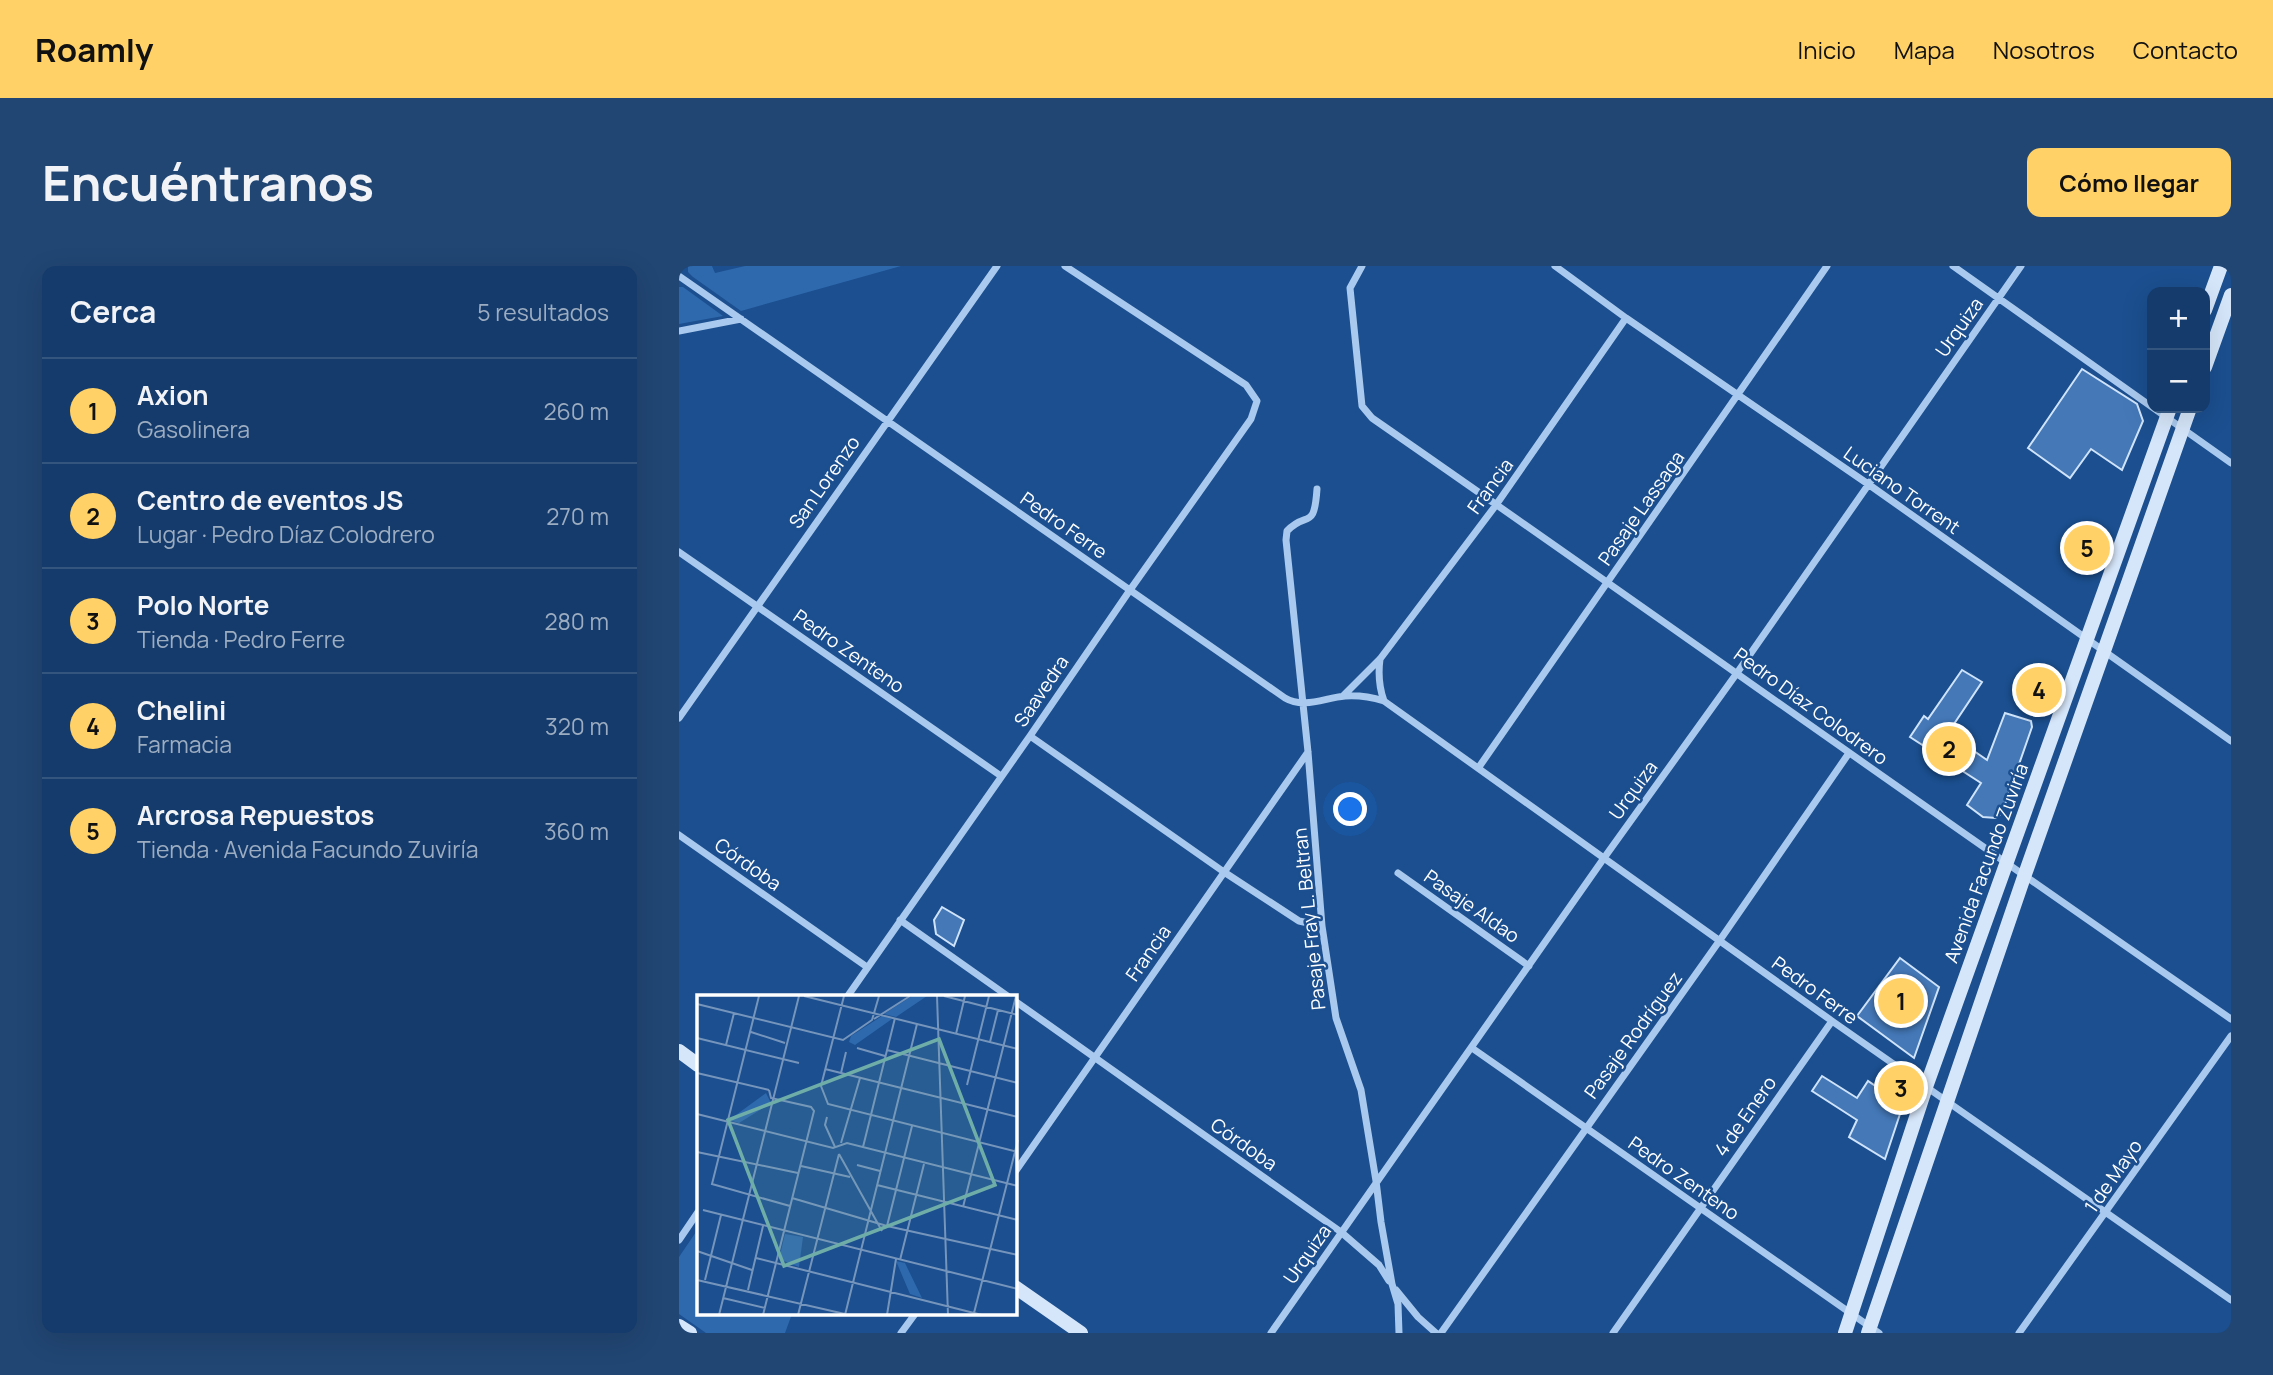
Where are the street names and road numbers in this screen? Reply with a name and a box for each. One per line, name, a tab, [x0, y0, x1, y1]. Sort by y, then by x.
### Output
street label: Urquiza	[1929, 292, 1989, 362]
street label: San Lorenzo	[782, 430, 866, 534]
street label: Luciano Torrent	[1839, 440, 1965, 540]
street label: Pasaje Lassaga	[1592, 446, 1690, 570]
street label: Francia	[1461, 453, 1519, 519]
street label: Pedro Ferre	[1015, 486, 1113, 564]
street label: Pedro Zenteno	[788, 603, 910, 699]
street label: Pedro Díaz Colodrero	[1729, 641, 1893, 771]
street label: Saavedra	[1008, 650, 1074, 732]
street label: Urquiza	[1603, 755, 1663, 825]
street label: Avenida Facundo Zuviría	[1938, 760, 2034, 966]
street label: Pasaje Fray L. Beltran	[1287, 827, 1331, 1011]
street label: Córdoba	[709, 832, 787, 896]
street label: Pasaje Aldao	[1419, 863, 1525, 949]
street label: Francia	[1119, 920, 1177, 986]
street label: Pedro Ferre	[1767, 950, 1863, 1030]
street label: Pasaje Rodríguez	[1578, 966, 1688, 1104]
street label: 4 de Enero	[1708, 1071, 1782, 1161]
street label: Córdoba	[1205, 1112, 1283, 1176]
street label: Pedro Zenteno	[1623, 1130, 1745, 1226]
street label: 1 de Mayo	[2078, 1134, 2148, 1218]
street label: Urquiza	[1277, 1219, 1337, 1289]

